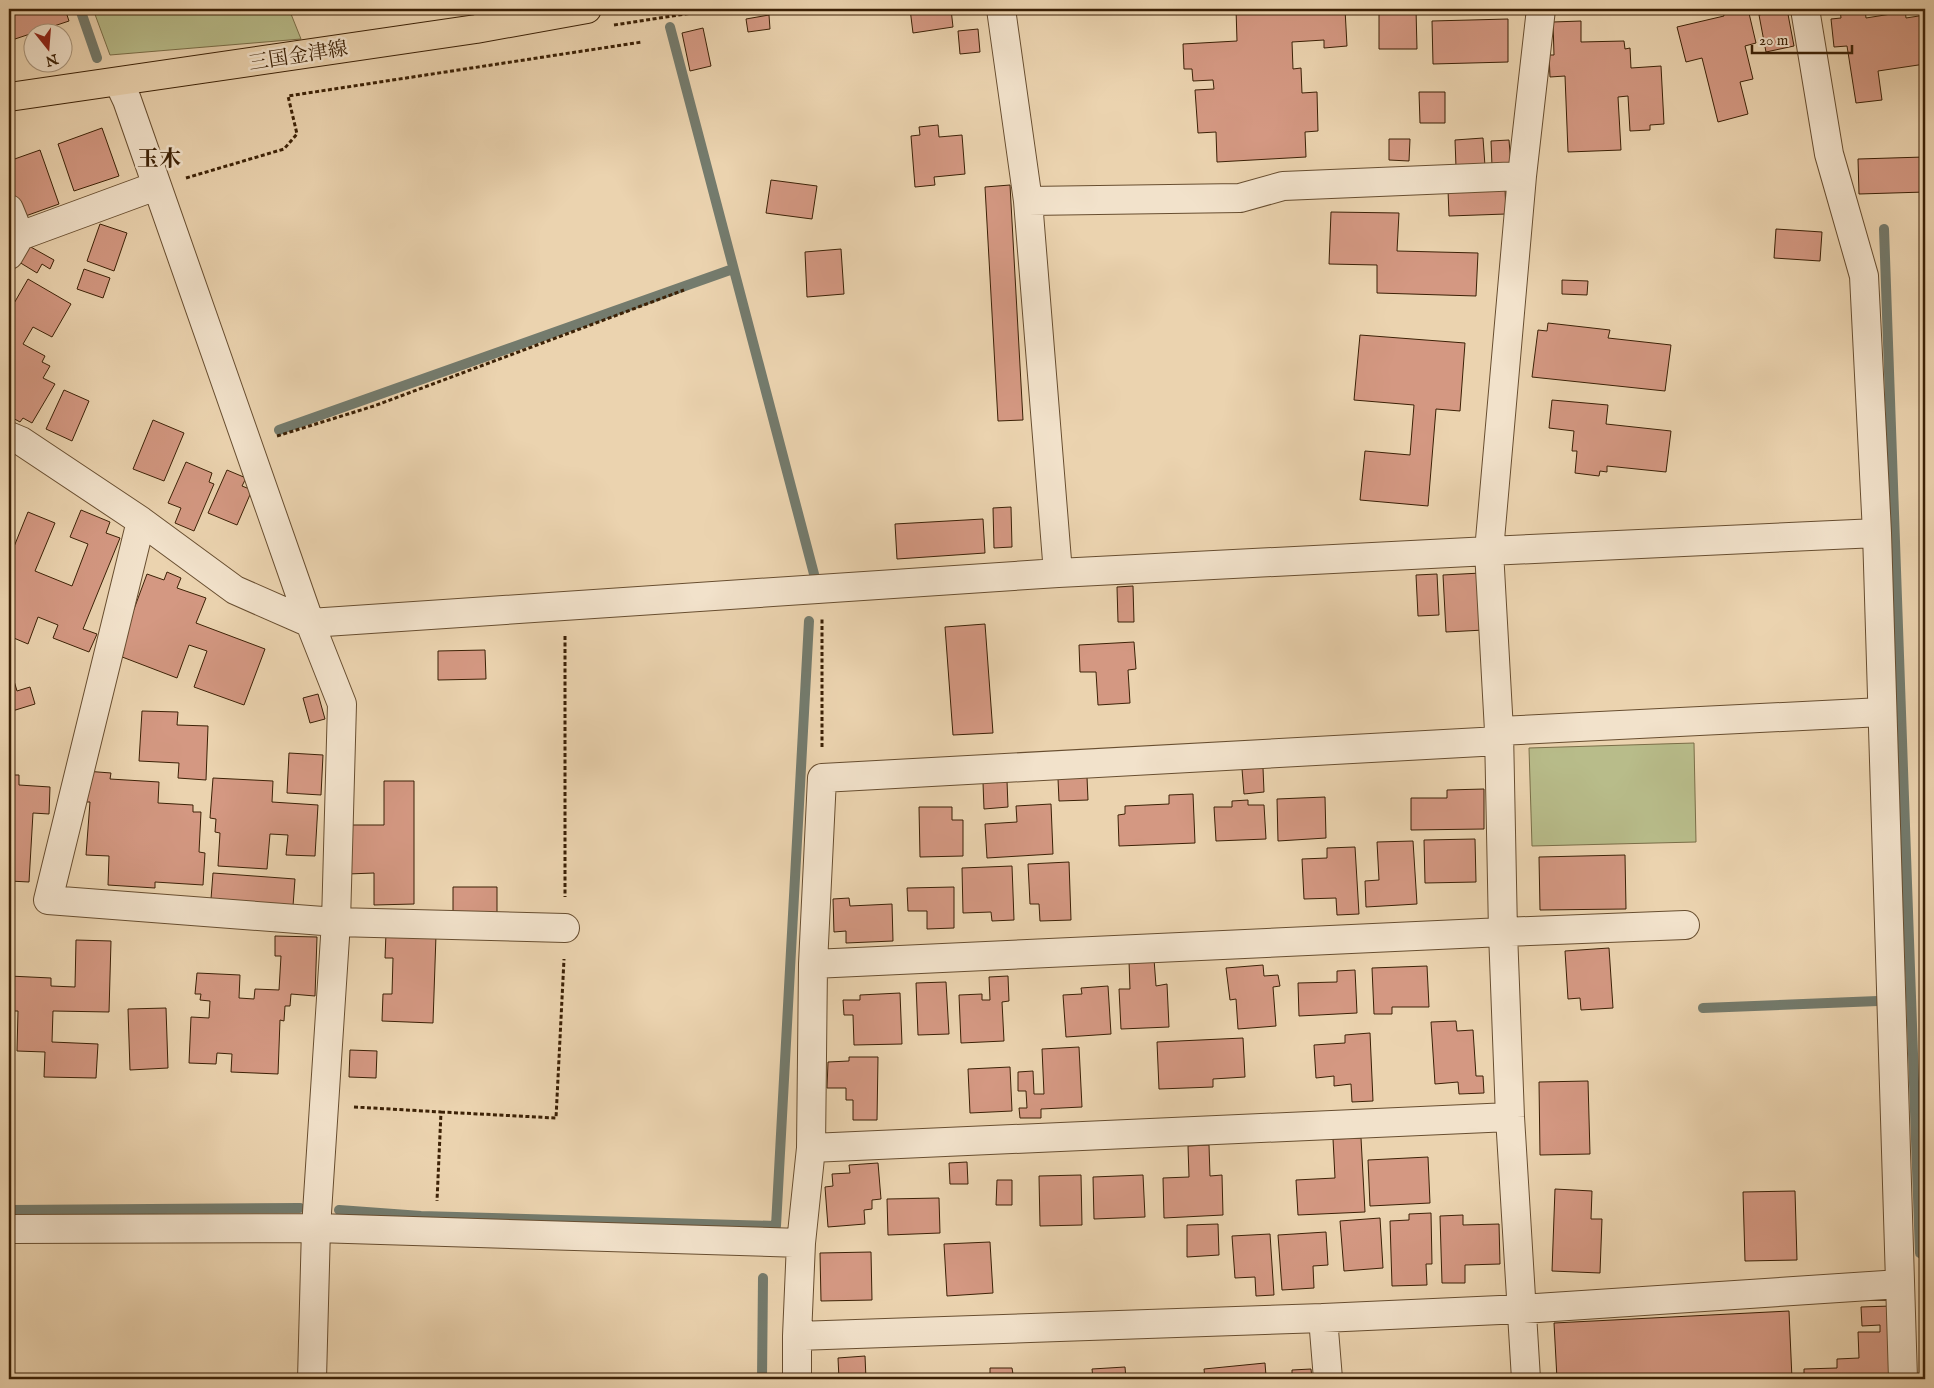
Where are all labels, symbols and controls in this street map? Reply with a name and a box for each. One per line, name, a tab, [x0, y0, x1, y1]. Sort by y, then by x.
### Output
north arrow	[22, 22, 72, 72]
scale bar	[1752, 22, 1852, 54]
text: 20 m	[1759, 31, 1789, 50]
street label: 三国金津線	[247, 36, 350, 77]
text: N	[43, 49, 61, 70]
district label: 玉木	[137, 146, 181, 174]

